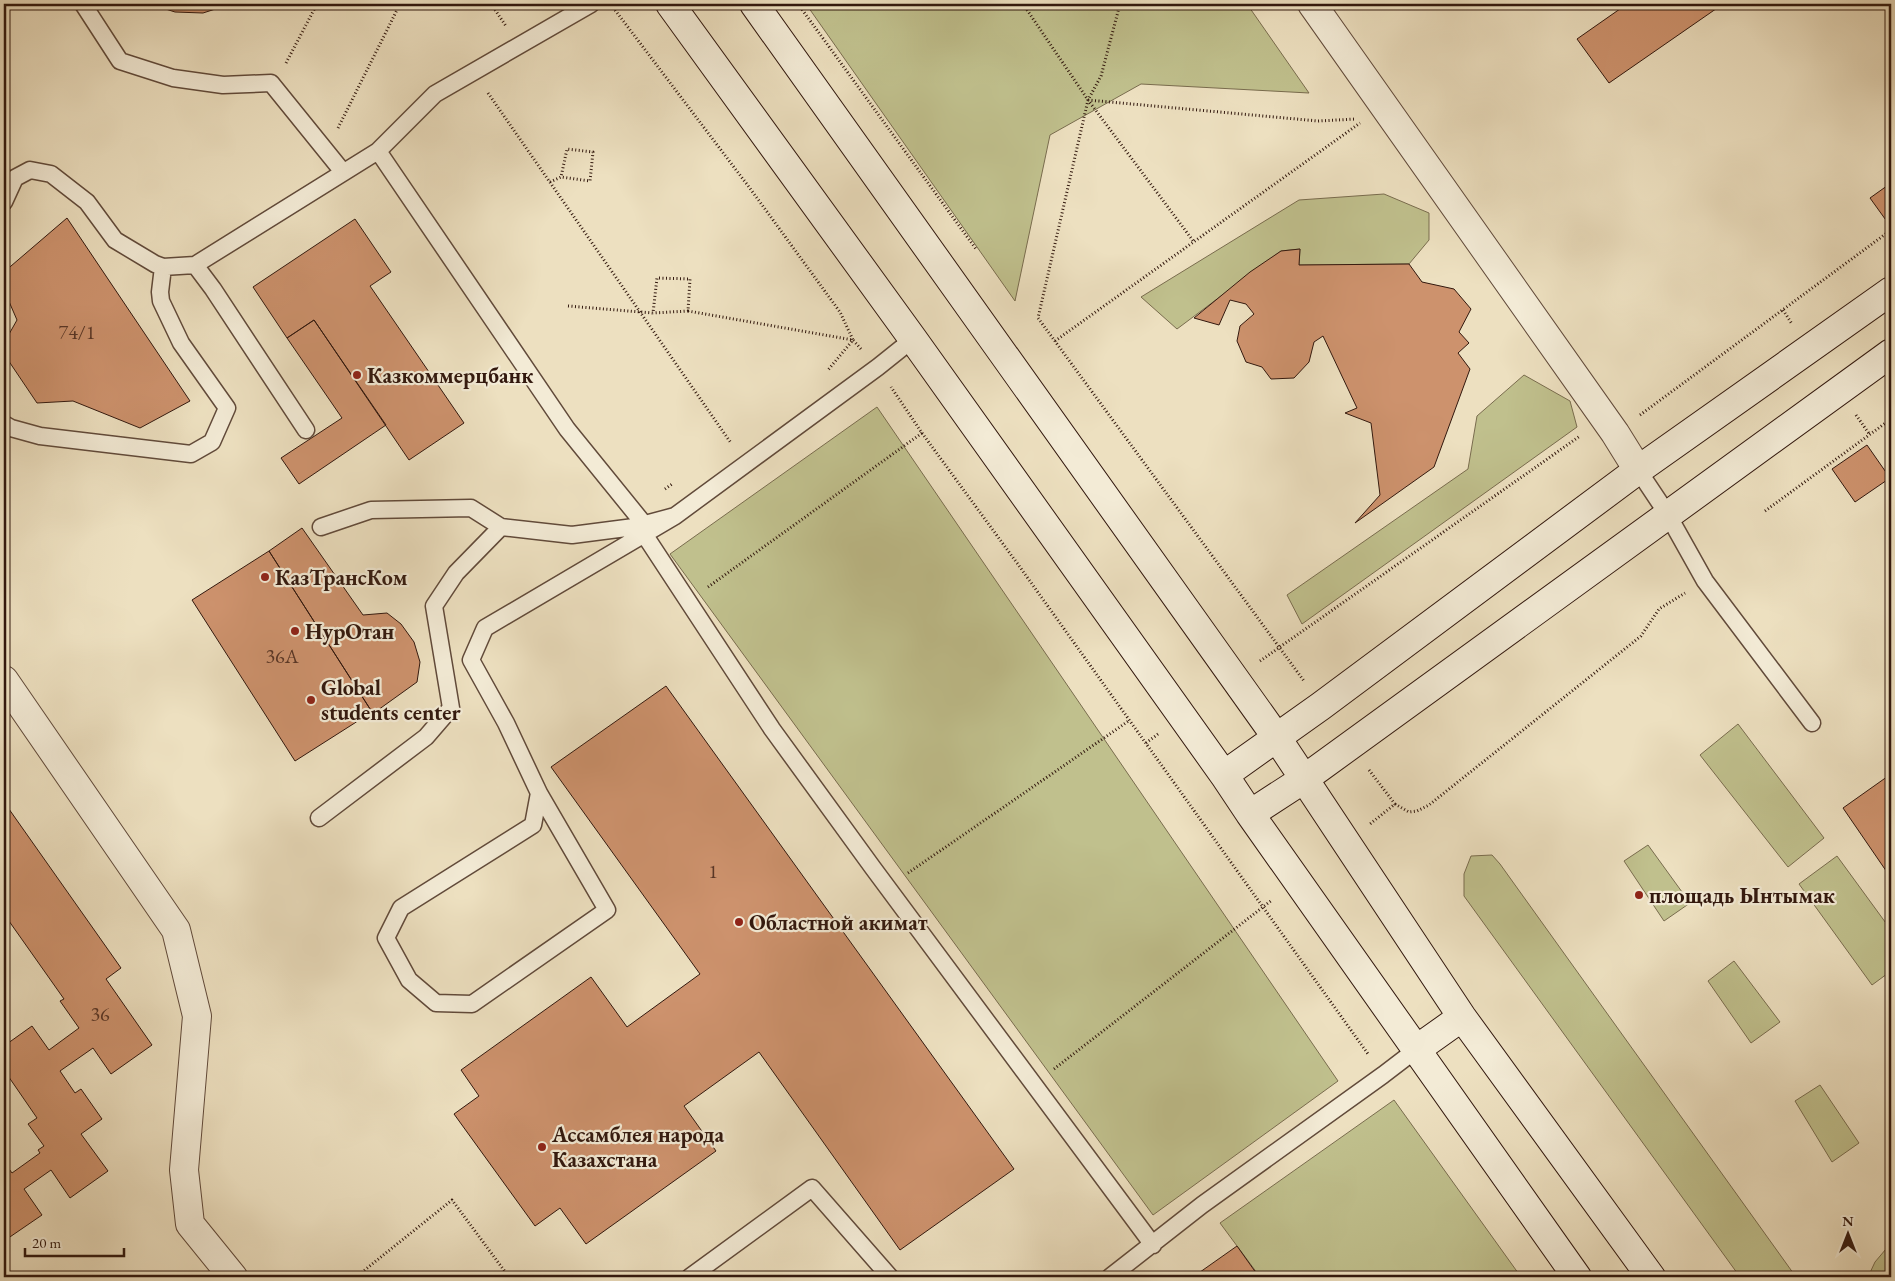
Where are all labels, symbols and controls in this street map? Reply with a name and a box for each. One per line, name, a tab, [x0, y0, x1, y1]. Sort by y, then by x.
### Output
house number: 74/1	[59, 319, 95, 345]
place label: Казкоммерцбанк	[367, 361, 534, 390]
marker: Казкоммерцбанк	[351, 369, 363, 381]
place label: КазТрансКом	[275, 563, 408, 592]
marker: КазТрансКом	[259, 571, 271, 583]
place label: НурОтан	[305, 617, 395, 646]
marker: НурОтан	[289, 625, 301, 637]
house number: 36А	[265, 643, 299, 669]
place label: Global students center	[321, 673, 461, 727]
marker: Global students center	[305, 694, 317, 706]
house number: 1	[708, 858, 718, 884]
place label: площадь Ынтымак	[1649, 881, 1836, 910]
marker: площадь Ынтымак	[1633, 889, 1645, 901]
place label: Областной акимат	[749, 908, 928, 937]
marker: Областной акимат	[733, 916, 745, 928]
house number: 36	[90, 1001, 110, 1027]
place label: Ассамблея народа Казахстана	[551, 1120, 725, 1174]
marker: Ассамблея народа Казахстана	[536, 1141, 548, 1153]
north arrow	[1822, 1208, 1872, 1258]
text: N	[1842, 1212, 1854, 1230]
scale bar	[25, 1226, 124, 1258]
text: 20 m	[32, 1233, 61, 1252]

